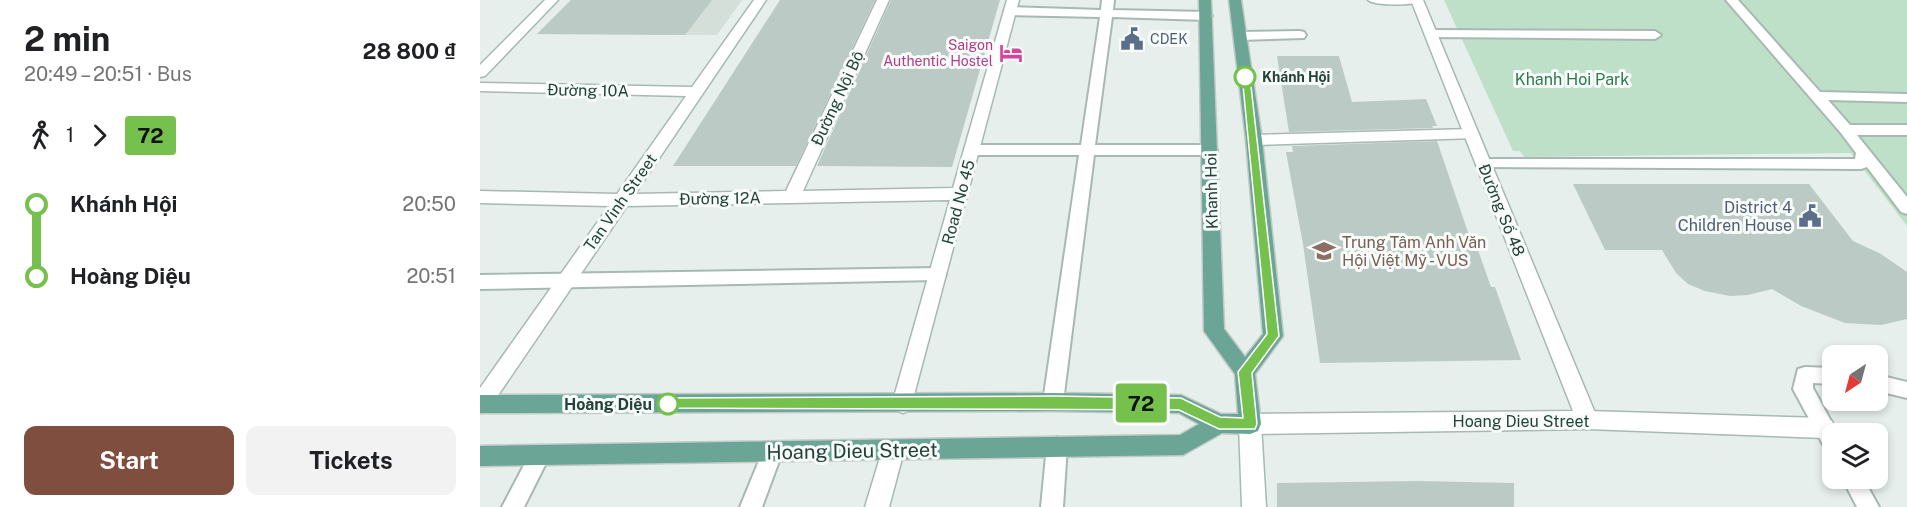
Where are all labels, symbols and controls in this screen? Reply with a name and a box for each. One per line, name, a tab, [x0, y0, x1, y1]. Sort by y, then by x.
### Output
text: 2 min	[24, 20, 110, 58]
public building icon: CDEK	[1119, 26, 1145, 52]
place label: CDEK	[1150, 31, 1188, 47]
place label: Saigon Authentic Hostel	[883, 37, 993, 69]
text: 28 800 ₫	[363, 38, 456, 64]
hotel icon: Saigon Authentic Hostel	[998, 40, 1024, 66]
street label: Đường Nội Bộ	[807, 48, 868, 149]
text: 20:49 – 20:51 · Bus	[24, 62, 192, 86]
marker: Khánh Hội	[1234, 66, 1256, 88]
place label: Khánh Hội	[1262, 69, 1330, 85]
park label: Khanh Hoi Park	[1515, 70, 1629, 89]
street label: Đường 10A	[547, 80, 629, 101]
icon: walk	[24, 119, 57, 152]
icon: forward	[83, 119, 116, 152]
text: 1	[66, 123, 74, 147]
text: 72	[137, 123, 164, 148]
street label: Tan Vinh Street	[580, 150, 661, 254]
street label: Khanh Hoi	[1201, 153, 1222, 229]
street label: Road No 45	[938, 158, 979, 246]
street label: Đường Số 48	[1474, 161, 1529, 259]
street label: Đường 12A	[679, 188, 761, 209]
text: Khánh Hội	[70, 191, 177, 217]
text: 20:50	[402, 192, 456, 216]
place label: District 4 Children House	[1678, 198, 1792, 235]
public building icon: District 4 Children House	[1797, 203, 1823, 229]
place label: Trung Tâm Anh Văn Hội Việt Mỹ - VUS	[1342, 233, 1486, 270]
school or university icon: Trung Tâm Anh Văn Hội Việt Mỹ - VUS	[1311, 238, 1337, 264]
text: Hoàng Diệu	[70, 263, 191, 289]
text: 20:51	[406, 264, 456, 288]
north arrow	[1822, 345, 1888, 411]
map controls	[1822, 345, 1888, 489]
line badge: 72	[1114, 384, 1168, 422]
text: 72	[1128, 391, 1154, 416]
marker: Hoàng Diệu	[657, 393, 679, 415]
place label: Hoàng Diệu	[564, 395, 652, 414]
street label: Hoang Dieu Street	[1452, 412, 1590, 431]
button: layers	[1822, 423, 1888, 489]
button: Start	[24, 426, 234, 495]
button: Tickets	[246, 426, 456, 495]
street label: Hoang Dieu Street	[766, 438, 938, 464]

